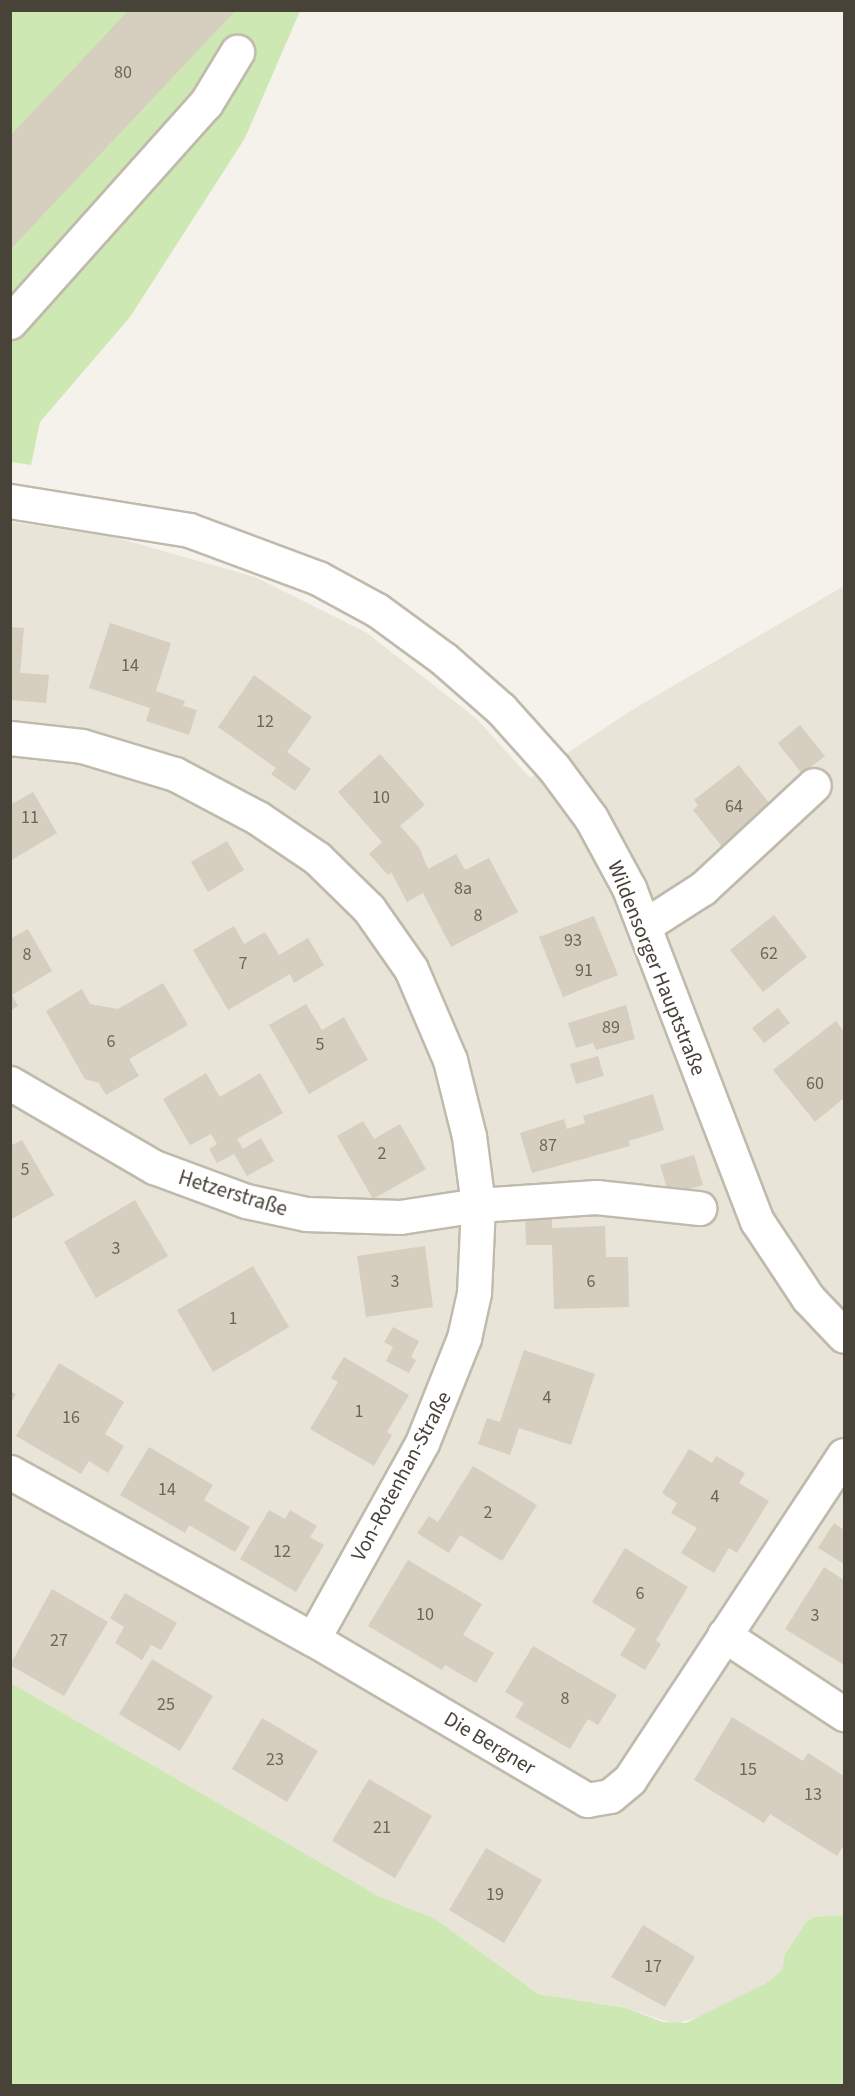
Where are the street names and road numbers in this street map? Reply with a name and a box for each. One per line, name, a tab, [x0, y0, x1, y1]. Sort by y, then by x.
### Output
street label: Wildensorger Hauptstraße	[602, 857, 712, 1079]
street label: Hetzerstraße	[175, 1164, 291, 1222]
street label: Von-Rotenhan-Straße	[346, 1387, 456, 1565]
street label: Die Bergner	[440, 1706, 540, 1780]

